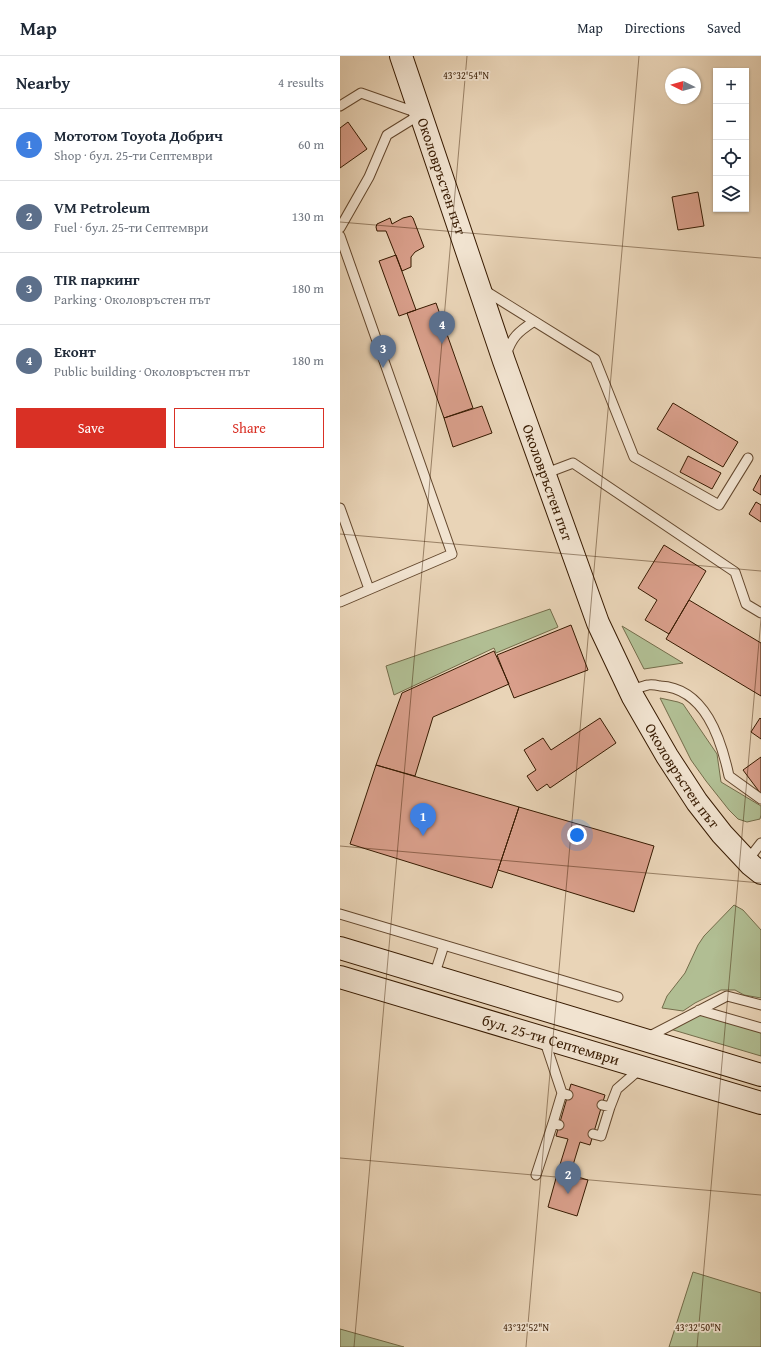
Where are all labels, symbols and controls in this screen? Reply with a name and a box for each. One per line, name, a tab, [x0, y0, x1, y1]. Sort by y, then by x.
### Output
text: Map	[20, 14, 57, 42]
text: Map	[577, 18, 603, 38]
text: Directions	[625, 18, 685, 38]
text: Saved	[707, 18, 741, 38]
text: 43°32'54"N	[443, 68, 489, 83]
north arrow	[665, 68, 701, 104]
map controls	[713, 68, 749, 212]
button: +	[713, 68, 749, 104]
text: Nearby	[16, 70, 70, 95]
text: 4 results	[278, 73, 324, 92]
button: −	[713, 104, 749, 140]
street label: Околовръстен път	[413, 115, 472, 238]
text: Мототом Toyota Добрич	[54, 125, 223, 146]
text: 1	[26, 135, 32, 154]
text: 60 m	[298, 135, 324, 154]
button: locate	[713, 140, 749, 176]
text: Shop · бул. 25-ти Септември	[54, 146, 213, 165]
button: layers	[713, 176, 749, 212]
text: VM Petroleum	[54, 197, 150, 218]
text: 2	[26, 207, 32, 226]
text: 130 m	[292, 207, 324, 226]
text: Fuel · бул. 25-ти Септември	[54, 218, 209, 237]
text: TIR паркинг	[54, 269, 140, 290]
text: 3	[26, 279, 32, 298]
text: 180 m	[292, 279, 324, 298]
text: Parking · Околовръстен път	[54, 290, 210, 309]
pin: 4	[429, 311, 455, 344]
pin: 3	[370, 335, 396, 368]
text: Еконт	[54, 341, 96, 362]
text: 4	[26, 351, 32, 370]
text: 180 m	[292, 351, 324, 370]
text: Public building · Околовръстен път	[54, 362, 250, 381]
button: Save	[16, 408, 166, 448]
button: Share	[174, 408, 324, 448]
street label: Околовръстен път	[518, 421, 579, 544]
street label: Околовръстен път	[640, 719, 725, 833]
pin: 1	[410, 803, 436, 836]
your location	[567, 825, 587, 845]
street label: бул. 25-ти Септември	[480, 1009, 622, 1070]
pin: 2	[555, 1161, 581, 1194]
text: 43°32'52"N	[503, 1320, 549, 1335]
text: 43°32'50"N	[675, 1320, 721, 1335]

